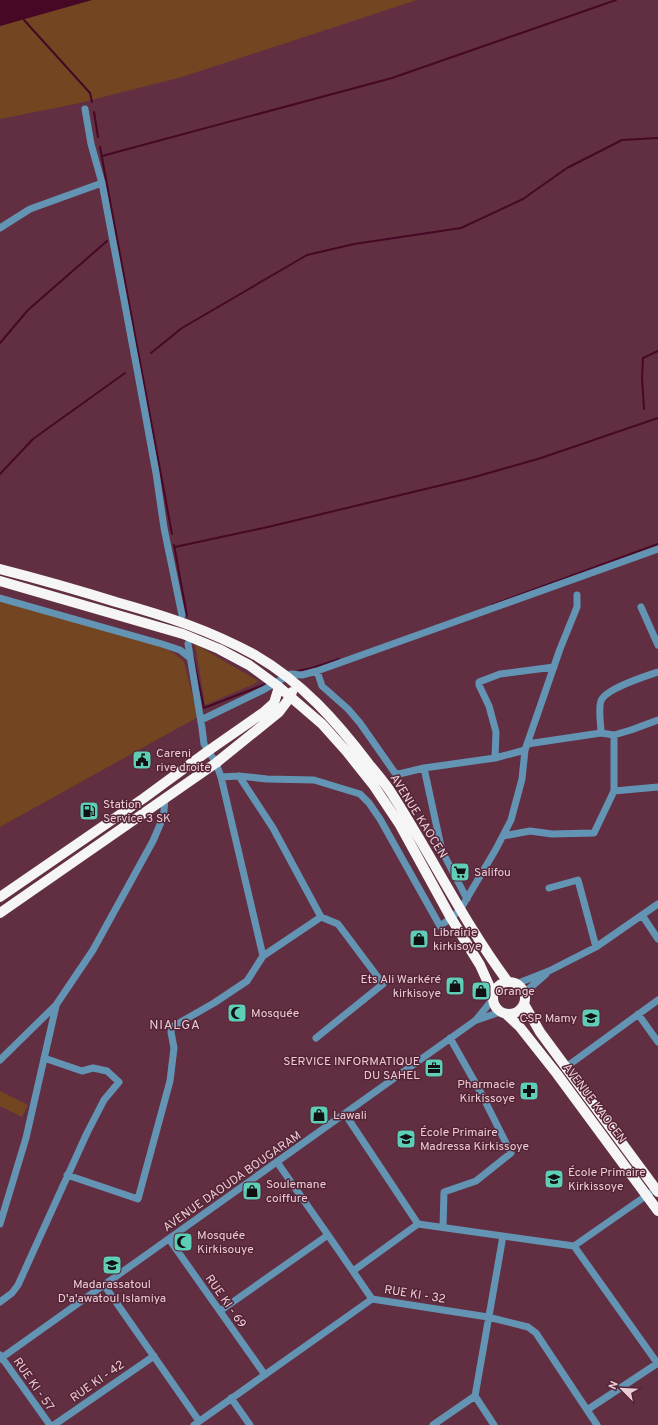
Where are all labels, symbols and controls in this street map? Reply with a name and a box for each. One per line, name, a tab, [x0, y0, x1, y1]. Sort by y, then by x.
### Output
place label: Careni rive droite	[156, 746, 211, 776]
public building icon: Careni rive droite	[131, 749, 153, 771]
street label: AVENUE KAOCEN	[386, 771, 450, 862]
place label: Station Service 3 SK	[103, 797, 171, 827]
fuel station icon: Station Service 3 SK	[78, 800, 100, 822]
supermarket icon: Salifou	[449, 861, 471, 883]
place label: Salifou	[474, 865, 511, 881]
place label: Librairie kirkisoye	[433, 925, 481, 955]
shop icon: Librairie kirkisoye	[408, 928, 430, 950]
place label: Ets Ali Warkéré kirkisoye	[360, 972, 441, 1002]
shop icon: Ets Ali Warkéré kirkisoye	[444, 975, 466, 997]
shop icon: Orange	[470, 980, 492, 1002]
place label: Orange	[495, 984, 535, 1000]
mosque icon: Mosquée	[226, 1002, 248, 1024]
place label: Mosquée	[251, 1006, 299, 1022]
school or university icon: CSP Mamy	[580, 1007, 602, 1029]
place label: CSP Mamy	[519, 1011, 577, 1027]
district label: NIALGA	[149, 1018, 201, 1034]
place label: SERVICE INFORMATIQUE DU SAHEL	[283, 1054, 420, 1084]
office icon: SERVICE INFORMATIQUE DU SAHEL	[423, 1057, 445, 1079]
street label: AVENUE KAOCEN	[559, 1060, 630, 1147]
place label: Pharmacie Kirkissoye	[457, 1077, 515, 1107]
pharmacy icon: Pharmacie Kirkissoye	[518, 1080, 540, 1102]
shop icon: Lawali	[308, 1104, 330, 1126]
place label: Lawali	[333, 1108, 367, 1124]
place label: École Primaire Madressa Kirkissoye	[420, 1125, 529, 1155]
street label: AVENUE DAOUDA BOUGARAM	[160, 1128, 305, 1236]
school or university icon: École Primaire Madressa Kirkissoye	[395, 1128, 417, 1150]
place label: École Primaire Kirkissoye	[568, 1165, 646, 1195]
school or university icon: École Primaire Kirkissoye	[543, 1168, 565, 1190]
place label: Soulemane coiffure	[266, 1177, 326, 1207]
shop icon: Soulemane coiffure	[241, 1180, 263, 1202]
place label: Mosquée Kirkisouye	[197, 1228, 254, 1258]
mosque icon: Mosquée Kirkisouye	[172, 1231, 194, 1253]
school or university icon: Madarassatoul D'a'awatoul Islamiya	[101, 1254, 123, 1276]
street label: RUE KI - 69	[201, 1272, 249, 1331]
place label: Madarassatoul D'a'awatoul Islamiya	[58, 1277, 166, 1307]
street label: RUE KI - 32	[383, 1282, 447, 1308]
street label: RUE KI - 57	[9, 1355, 57, 1414]
street label: RUE KI - 42	[67, 1357, 128, 1406]
north arrow	[602, 1369, 642, 1409]
text: N	[606, 1379, 622, 1392]

